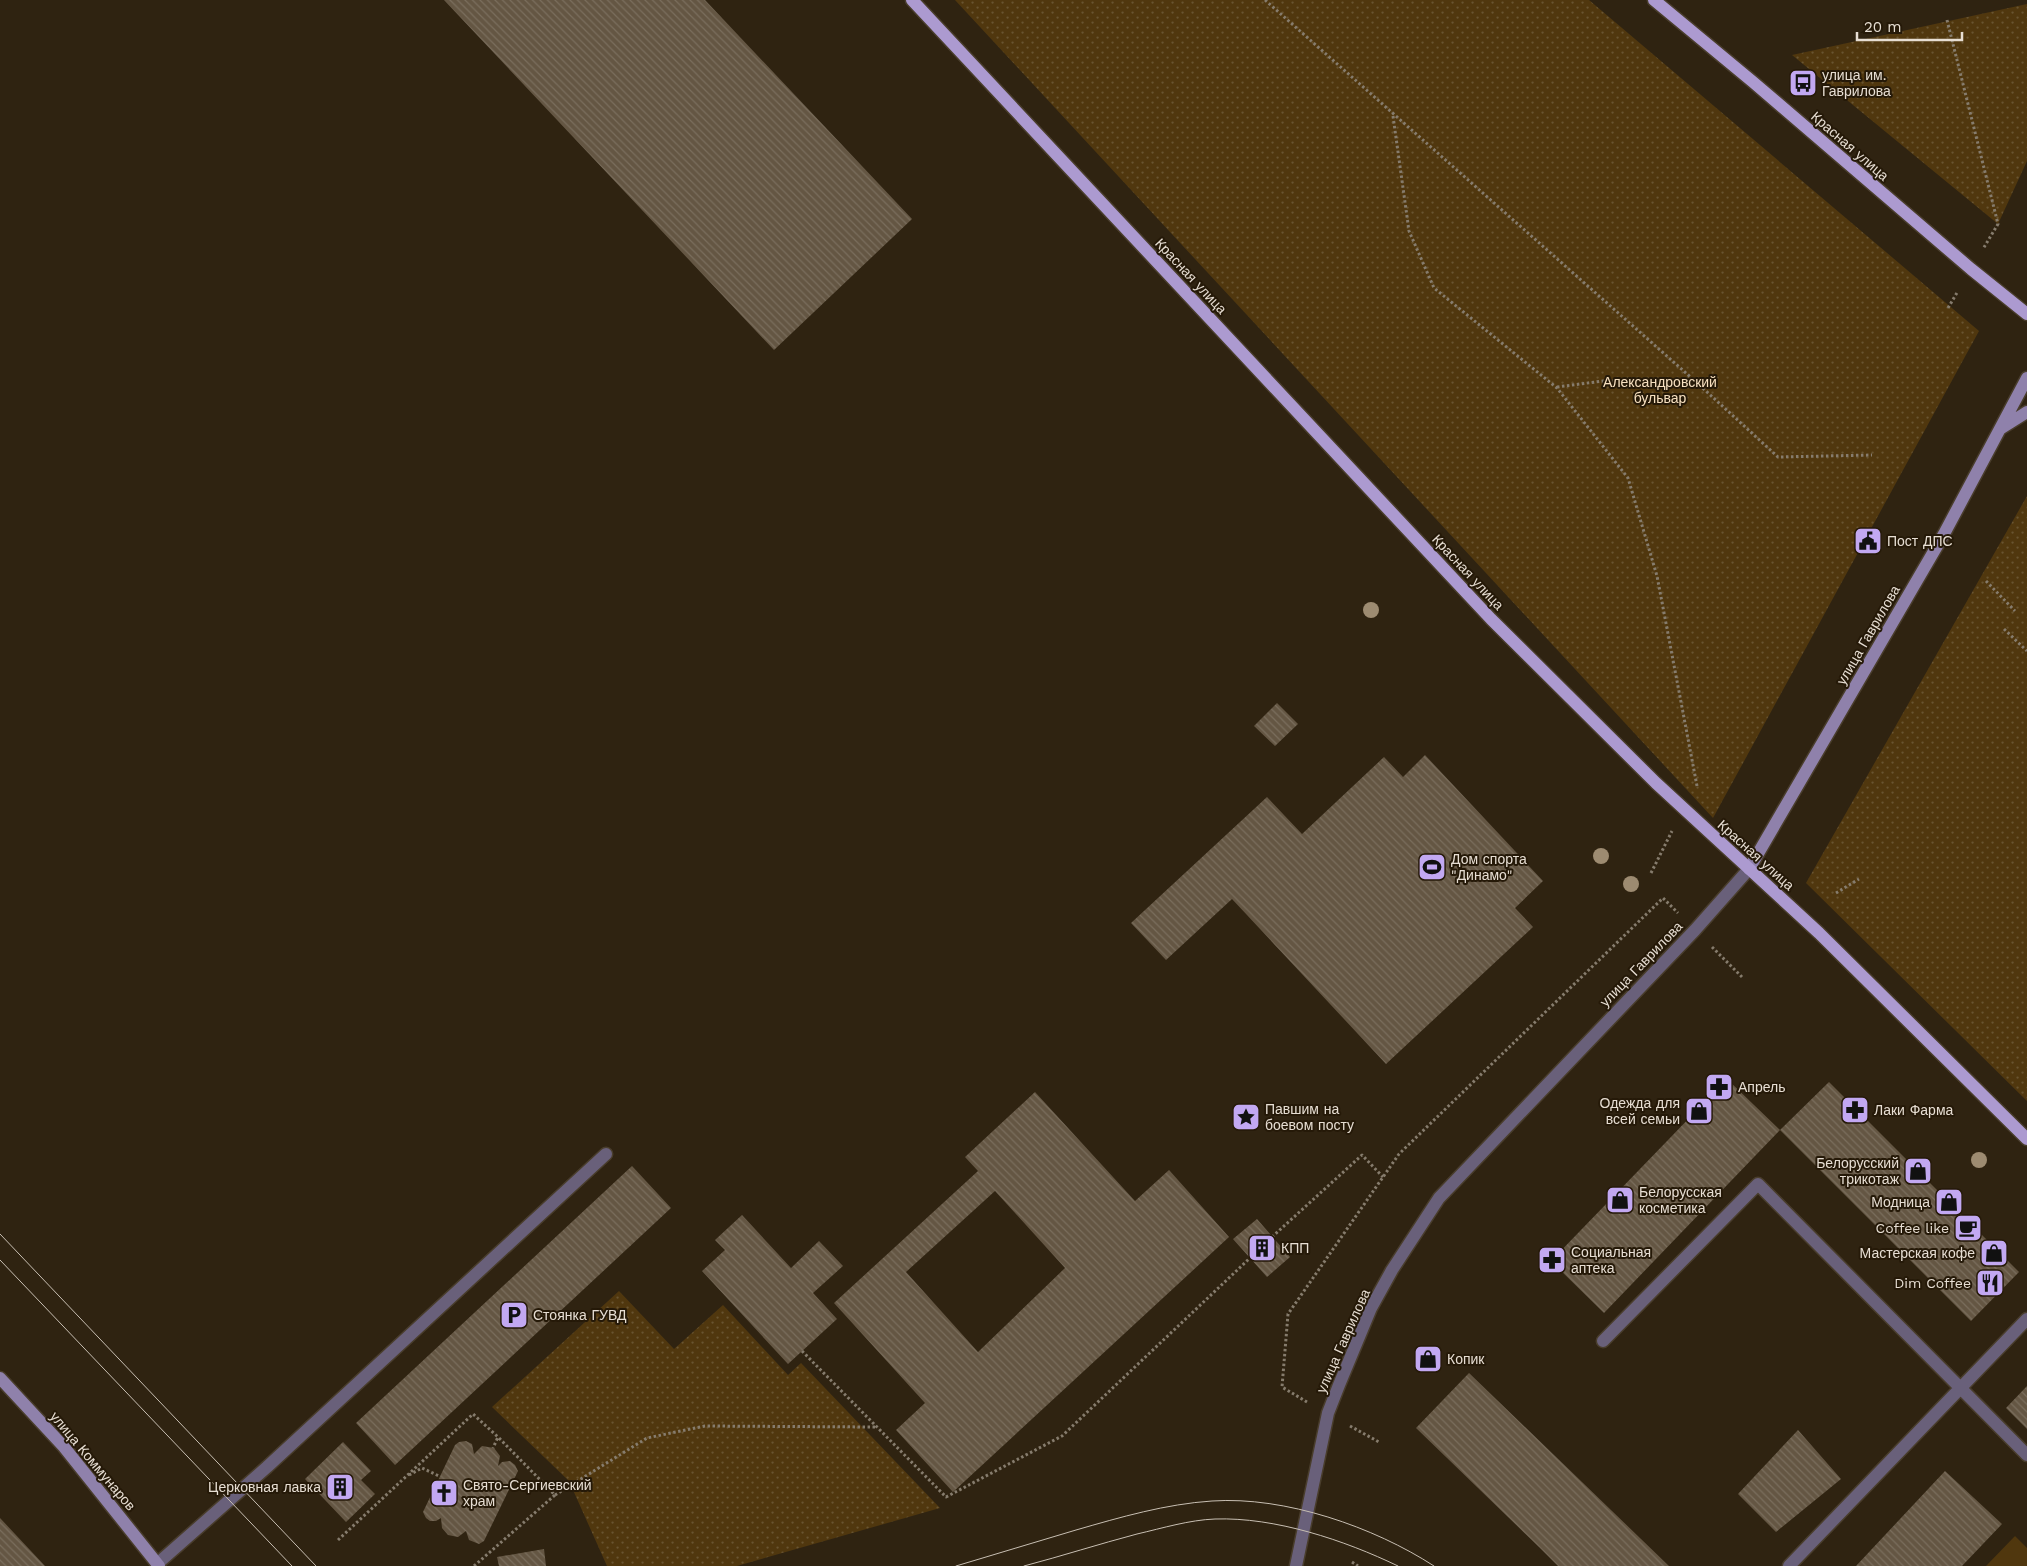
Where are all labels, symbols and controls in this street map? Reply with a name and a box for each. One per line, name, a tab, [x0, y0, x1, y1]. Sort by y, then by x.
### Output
scale bar	[1857, 10, 1962, 42]
text: 20 m	[1864, 18, 1902, 36]
place label: улица им. Гаврилова	[1822, 67, 1891, 99]
bus stop icon: улица им. Гаврилова	[1788, 68, 1818, 98]
street label: Красная улица	[1808, 108, 1892, 184]
street label: Красная улица	[1152, 235, 1230, 317]
park label: Александровский бульвар	[1603, 374, 1717, 406]
public building icon: Пост ДПС	[1853, 526, 1883, 556]
street label: Красная улица	[1429, 531, 1507, 613]
place label: Пост ДПС	[1887, 533, 1953, 549]
street label: улица Гаврилова	[1833, 582, 1903, 688]
street label: Красная улица	[1715, 817, 1798, 894]
place label: Дом спорта "Динамо"	[1451, 851, 1527, 883]
sports icon: Дом спорта "Динамо"	[1417, 852, 1447, 882]
street label: улица Гаврилова	[1596, 918, 1686, 1010]
pharmacy icon: Апрель	[1704, 1072, 1734, 1102]
place label: Апрель	[1738, 1079, 1786, 1095]
place label: Одежда для всей семьи	[1600, 1095, 1680, 1127]
pharmacy icon: Лаки Фарма	[1840, 1095, 1870, 1125]
shop icon: Одежда для всей семьи	[1684, 1096, 1714, 1126]
place label: Павшим на боевом посту	[1265, 1101, 1354, 1133]
place icon: Павшим на боевом посту	[1231, 1102, 1261, 1132]
place label: Лаки Фарма	[1874, 1102, 1954, 1118]
place label: Белорусский трикотаж	[1816, 1155, 1900, 1187]
shop icon: Белорусский трикотаж	[1903, 1156, 1933, 1186]
place label: Белорусская косметика	[1639, 1184, 1722, 1216]
shop icon: Белорусская косметика	[1605, 1185, 1635, 1215]
shop icon: Модница	[1934, 1187, 1964, 1217]
place label: Модница	[1871, 1194, 1930, 1210]
cafe icon: Coffee like	[1953, 1213, 1983, 1243]
place label: Coffee like	[1876, 1220, 1949, 1236]
building icon: КПП	[1247, 1233, 1277, 1263]
shop icon: Мастерская кофе	[1979, 1238, 2009, 1268]
place label: КПП	[1281, 1240, 1309, 1256]
place label: Социальная аптека	[1571, 1244, 1651, 1276]
pharmacy icon: Социальная аптека	[1537, 1245, 1567, 1275]
place label: Мастерская кофе	[1860, 1245, 1975, 1261]
restaurant icon: Dim Coffee	[1975, 1268, 2005, 1298]
place label: Dim Coffee	[1894, 1275, 1971, 1291]
street label: улица Гаврилова	[1313, 1286, 1373, 1395]
parking icon: Стоянка ГУВД	[499, 1300, 529, 1330]
place label: Стоянка ГУВД	[533, 1307, 627, 1323]
shop icon: Копик	[1413, 1344, 1443, 1374]
place label: Копик	[1447, 1351, 1485, 1367]
street label: улица Коммунаров	[47, 1408, 139, 1514]
building icon: Церковная лавка	[325, 1472, 355, 1502]
place label: Свято-Сергиевский храм	[463, 1477, 592, 1509]
church icon: Свято-Сергиевский храм	[429, 1478, 459, 1508]
place label: Церковная лавка	[208, 1479, 321, 1495]

